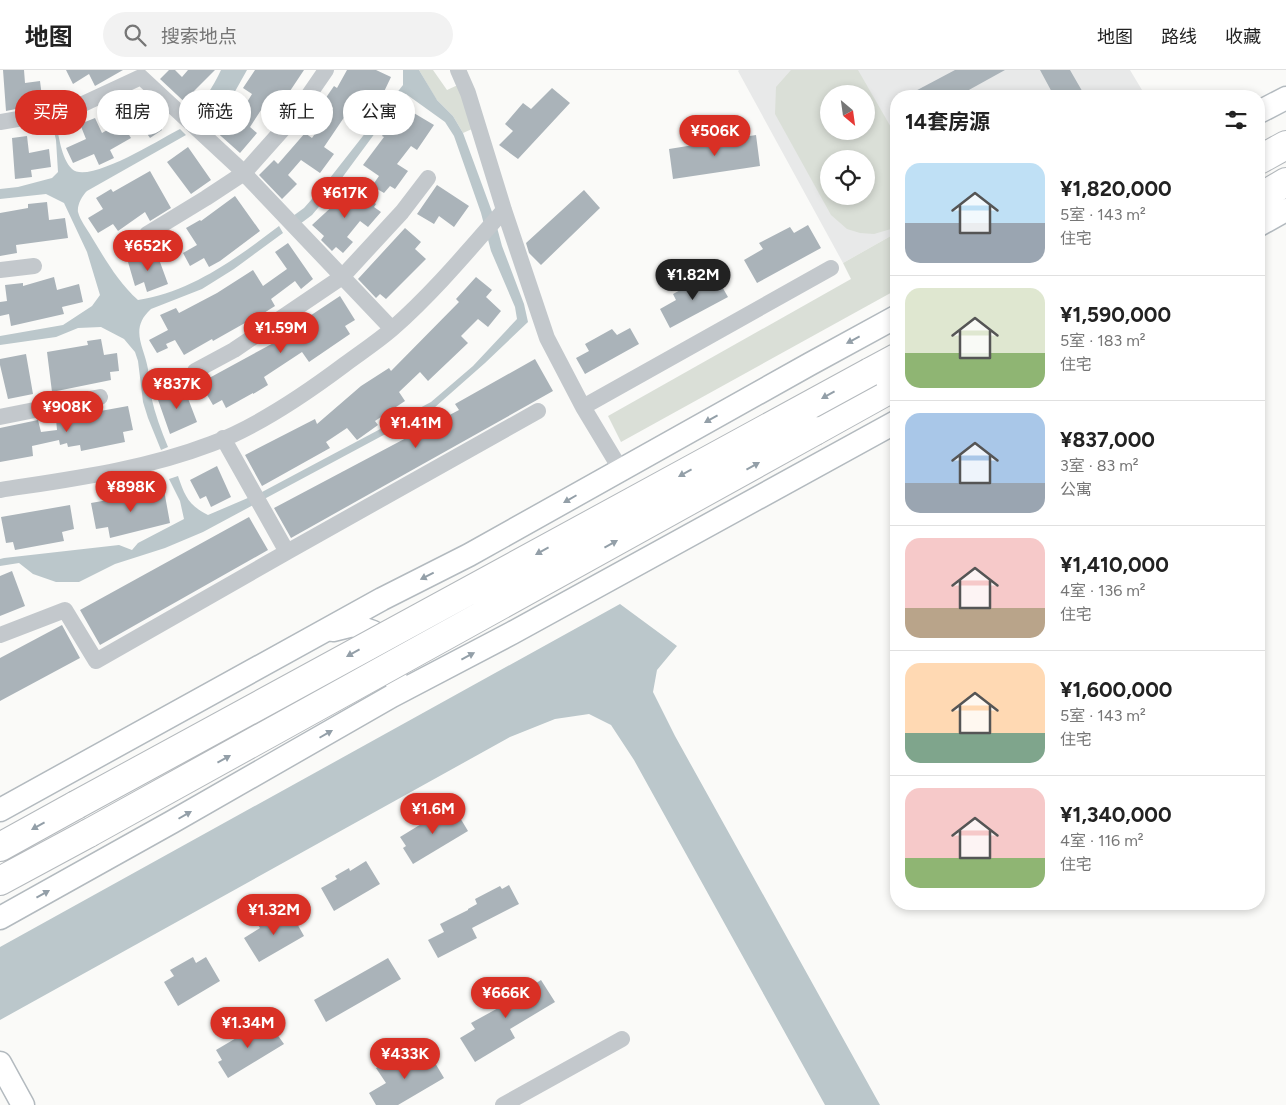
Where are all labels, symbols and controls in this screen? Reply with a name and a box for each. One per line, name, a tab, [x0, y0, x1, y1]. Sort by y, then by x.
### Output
search box	[103, 12, 453, 57]
icon: search	[121, 21, 149, 49]
text: 地图	[25, 22, 73, 51]
text: 搜索地点	[161, 25, 237, 48]
text: 地图	[1097, 26, 1133, 48]
text: 路线	[1161, 26, 1197, 48]
text: 收藏	[1225, 26, 1261, 48]
north arrow	[820, 85, 875, 140]
map controls	[820, 85, 875, 205]
chip: 买房	[15, 90, 87, 135]
chip: 租房	[97, 90, 169, 135]
chip: 筛选	[179, 90, 251, 135]
chip: 新上	[261, 90, 333, 135]
chip: 公寓	[343, 90, 415, 135]
icon: filters	[1222, 106, 1250, 134]
text: 14套房源	[905, 109, 990, 134]
pin: ¥506K	[680, 114, 750, 157]
text: ¥506K	[690, 121, 740, 140]
button: locate	[820, 150, 875, 205]
pin: ¥617K	[310, 176, 380, 219]
text: ¥1,820,000	[1060, 176, 1172, 201]
text: ¥617K	[322, 183, 368, 202]
icon: home	[945, 183, 1005, 243]
text: 5室 · 143 m²	[1060, 205, 1146, 224]
text: 住宅	[1060, 229, 1092, 248]
pin: ¥652K	[113, 230, 183, 272]
text: ¥652K	[124, 236, 172, 255]
pin: ¥1.82M	[652, 258, 734, 301]
text: ¥1.82M	[666, 265, 720, 284]
text: ¥1,590,000	[1060, 302, 1171, 327]
icon: home	[945, 308, 1005, 368]
pin: ¥1.59M	[240, 312, 322, 354]
text: ¥1.59M	[255, 318, 307, 337]
text: 5室 · 183 m²	[1060, 331, 1146, 350]
one-way arrow	[846, 336, 861, 344]
text: 住宅	[1060, 355, 1092, 374]
pin: ¥837K	[142, 368, 212, 410]
text: ¥837K	[153, 374, 201, 393]
pin: ¥908K	[32, 390, 102, 433]
one-way arrow	[820, 391, 835, 399]
text: ¥908K	[42, 397, 92, 416]
pin: ¥1.41M	[375, 406, 457, 449]
text: ¥1.41M	[391, 413, 441, 432]
one-way arrow	[704, 415, 719, 423]
text: ¥837,000	[1060, 427, 1155, 452]
icon: home	[945, 433, 1005, 493]
text: 3室 · 83 m²	[1060, 456, 1139, 475]
one-way arrow	[746, 461, 759, 470]
one-way arrow	[678, 469, 692, 477]
pin: ¥898K	[96, 470, 166, 513]
text: ¥898K	[106, 477, 156, 496]
text: 公寓	[1060, 480, 1092, 499]
one-way arrow	[563, 494, 576, 503]
one-way arrow	[603, 540, 618, 548]
one-way arrow	[536, 546, 549, 555]
text: ¥1,410,000	[1060, 552, 1169, 577]
icon: home	[945, 558, 1005, 618]
one-way arrow	[420, 572, 434, 580]
text: 4室 · 136 m²	[1060, 581, 1146, 600]
text: 住宅	[1060, 605, 1092, 624]
one-way arrow	[347, 649, 360, 658]
one-way arrow	[461, 652, 475, 660]
text: ¥1,600,000	[1060, 677, 1172, 702]
icon: home	[945, 683, 1005, 743]
text: 5室 · 143 m²	[1060, 706, 1146, 725]
one-way arrow	[318, 730, 333, 738]
text: 住宅	[1060, 730, 1092, 749]
one-way arrow	[217, 754, 230, 763]
pin: ¥1.6M	[398, 792, 468, 835]
text: ¥1.6M	[411, 799, 455, 818]
text: ¥1,340,000	[1060, 802, 1172, 827]
icon: home	[945, 808, 1005, 868]
one-way arrow	[178, 811, 191, 820]
one-way arrow	[30, 822, 45, 830]
text: 4室 · 116 m²	[1060, 831, 1144, 850]
text: 住宅	[1060, 855, 1092, 874]
one-way arrow	[35, 890, 50, 898]
pin: ¥1.32M	[233, 894, 315, 936]
text: ¥1.32M	[248, 900, 300, 919]
pin: ¥666K	[471, 976, 541, 1019]
text: ¥666K	[482, 983, 530, 1002]
pin: ¥1.34M	[207, 1006, 289, 1049]
text: ¥1.34M	[222, 1013, 275, 1032]
pin: ¥433K	[370, 1038, 440, 1080]
text: ¥433K	[381, 1044, 429, 1063]

